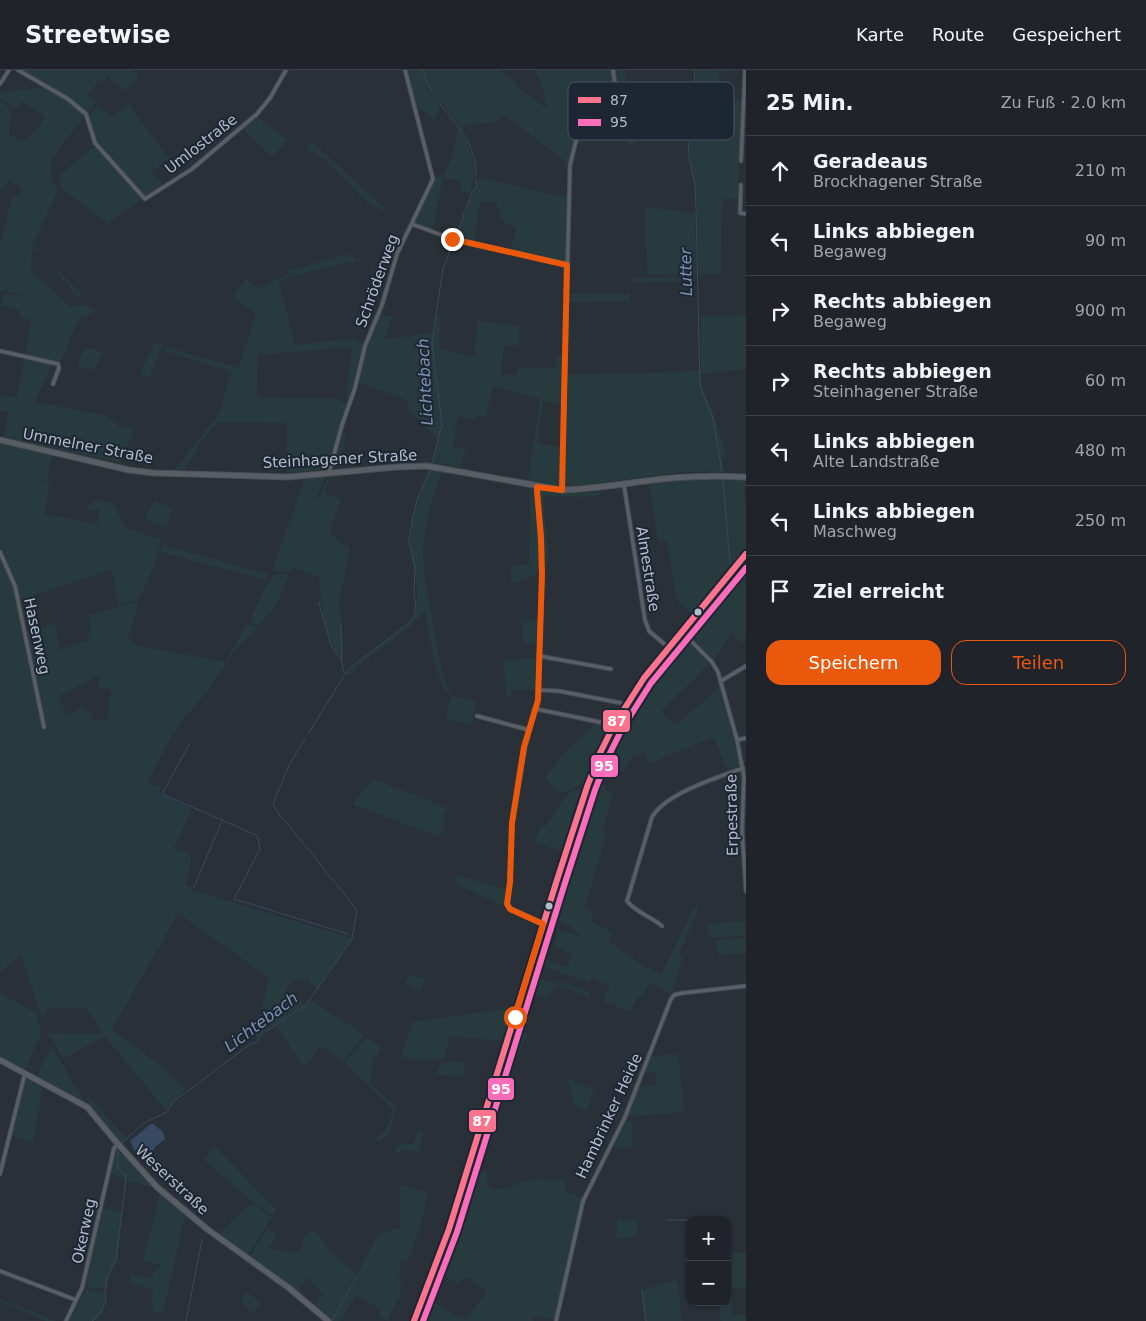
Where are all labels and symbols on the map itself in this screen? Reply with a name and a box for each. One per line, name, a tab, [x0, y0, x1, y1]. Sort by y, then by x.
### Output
legend	[568, 82, 734, 140]
text: 87	[610, 92, 628, 108]
street label: Umlostraße	[161, 110, 241, 178]
text: 95	[610, 114, 628, 130]
route end	[441, 228, 464, 251]
street label: Schröderweg	[352, 232, 402, 330]
water label: Lutter	[676, 246, 696, 296]
water label: Lichtebach	[413, 338, 437, 426]
street label: Ummelner Straße	[21, 425, 155, 467]
street label: Steinhagener Straße	[262, 446, 418, 472]
street label: Almestraße	[632, 525, 664, 613]
street label: Hasenweg	[20, 596, 54, 676]
unlabelled marker	[693, 607, 703, 617]
line badge: 87	[602, 709, 631, 733]
text: 87	[607, 713, 627, 729]
line badge: 95	[590, 754, 619, 778]
text: 95	[594, 758, 614, 774]
street label: Erpestraße	[722, 774, 742, 856]
unlabelled marker	[544, 901, 554, 911]
water label: Lichtebach	[220, 988, 302, 1056]
route start	[504, 1006, 527, 1029]
street label: Hambrinker Heide	[572, 1050, 646, 1182]
line badge: 95	[487, 1077, 515, 1101]
text: 95	[491, 1081, 511, 1097]
line badge: 87	[468, 1109, 497, 1133]
text: 87	[472, 1113, 492, 1129]
street label: Weserstraße	[131, 1141, 213, 1219]
street label: Okerweg	[68, 1197, 100, 1265]

